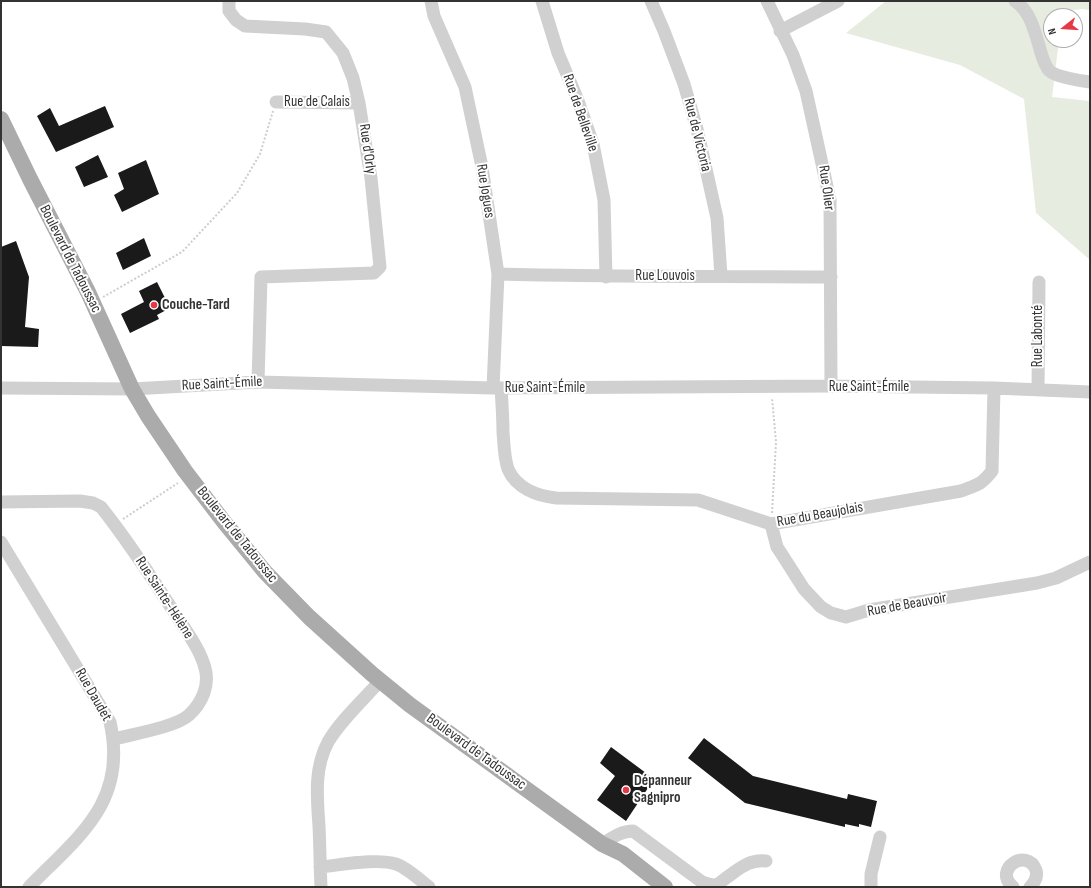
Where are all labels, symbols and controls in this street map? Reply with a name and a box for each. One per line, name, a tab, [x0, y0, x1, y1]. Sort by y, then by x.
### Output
north arrow	[1043, 8, 1083, 48]
text: N	[1045, 27, 1059, 36]
street label: Rue de Belleville	[558, 72, 602, 154]
street label: Rue de Calais	[284, 93, 350, 111]
street label: Rue de Victoria	[679, 96, 715, 174]
street label: Rue d'Orly	[355, 123, 379, 175]
street label: Rue Jogues	[472, 163, 498, 219]
street label: Rue Olier	[814, 164, 838, 212]
street label: Boulevard de Tadoussac	[35, 202, 105, 316]
street label: Rue Louvois	[635, 267, 695, 285]
place label: Couche-Tard	[162, 296, 230, 314]
marker: Couche-Tard	[149, 300, 159, 310]
street label: Rue Labonté	[1029, 305, 1047, 367]
street label: Rue Saint-Émile	[181, 373, 263, 395]
street label: Rue Saint-Émile	[829, 378, 909, 396]
street label: Rue Saint-Émile	[505, 379, 585, 397]
street label: Boulevard de Tadoussac	[193, 483, 281, 587]
street label: Rue du Beaujolais	[776, 499, 864, 531]
street label: Rue Sainte-Hélène	[131, 554, 197, 642]
street label: Rue de Beauvoir	[866, 589, 948, 621]
street label: Rue Daudet	[71, 665, 115, 725]
street label: Boulevard de Tadoussac	[423, 710, 529, 794]
place label: Dépanneur Sagnipro	[634, 772, 692, 807]
marker: Dépanneur Sagnipro	[621, 785, 631, 795]

